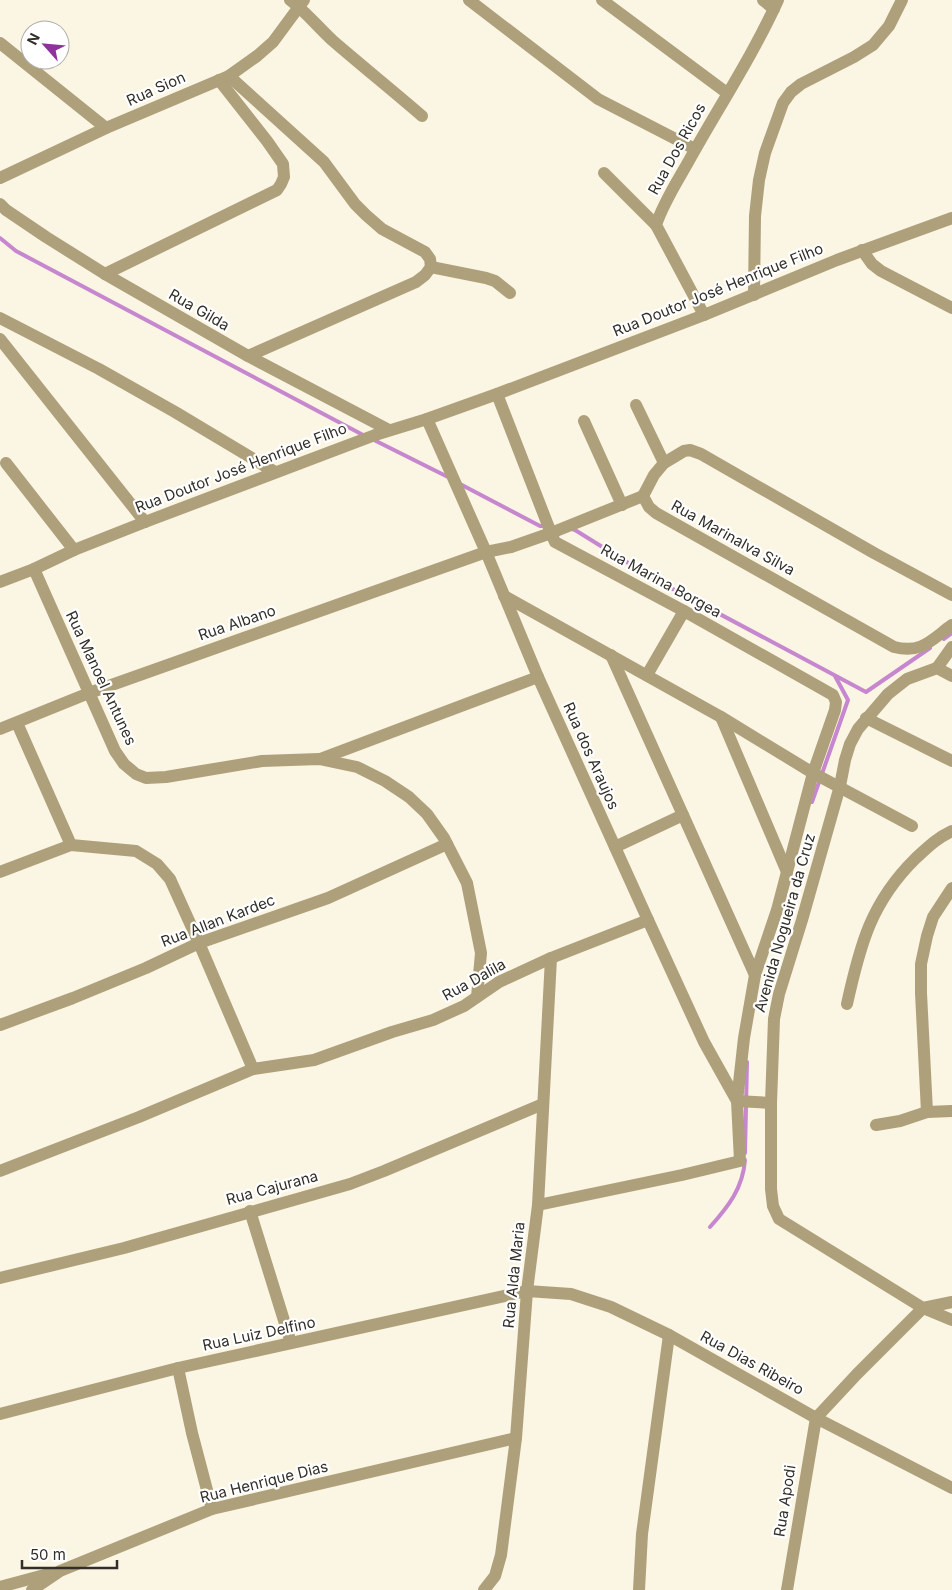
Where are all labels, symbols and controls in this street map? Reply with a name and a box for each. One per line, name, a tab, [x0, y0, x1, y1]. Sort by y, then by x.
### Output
north arrow	[20, 20, 70, 70]
text: N	[23, 30, 43, 47]
street label: Rua Sion	[123, 67, 188, 110]
street label: Rua Dos Ricos	[644, 100, 710, 198]
street label: Rua Doutor José Henrique Filho	[610, 239, 826, 341]
street label: Rua Gilda	[165, 285, 233, 335]
street label: Rua Doutor José Henrique Filho	[132, 418, 349, 517]
street label: Rua Marinalva Silva	[668, 496, 798, 579]
street label: Rua Marina Borgea	[598, 540, 725, 622]
street label: Rua Albano	[196, 600, 278, 645]
street label: Rua Manoel Antunes	[62, 608, 141, 748]
street label: Rua dos Araujos	[559, 699, 624, 812]
street label: Avenida Nogueira da Cruz	[750, 831, 819, 1014]
street label: Rua Allan Kardec	[158, 890, 278, 951]
street label: Rua Dalila	[439, 954, 509, 1005]
street label: Rua Cajurana	[224, 1166, 320, 1209]
street label: Rua Alda Maria	[498, 1221, 529, 1329]
street label: Rua Luiz Delfino	[201, 1312, 317, 1355]
street label: Rua Dias Ribeiro	[697, 1326, 807, 1399]
street label: Rua Henrique Dias	[198, 1456, 330, 1507]
street label: Rua Apodi	[769, 1464, 800, 1538]
scale bar	[22, 1538, 118, 1570]
text: 50 m	[30, 1545, 66, 1564]

